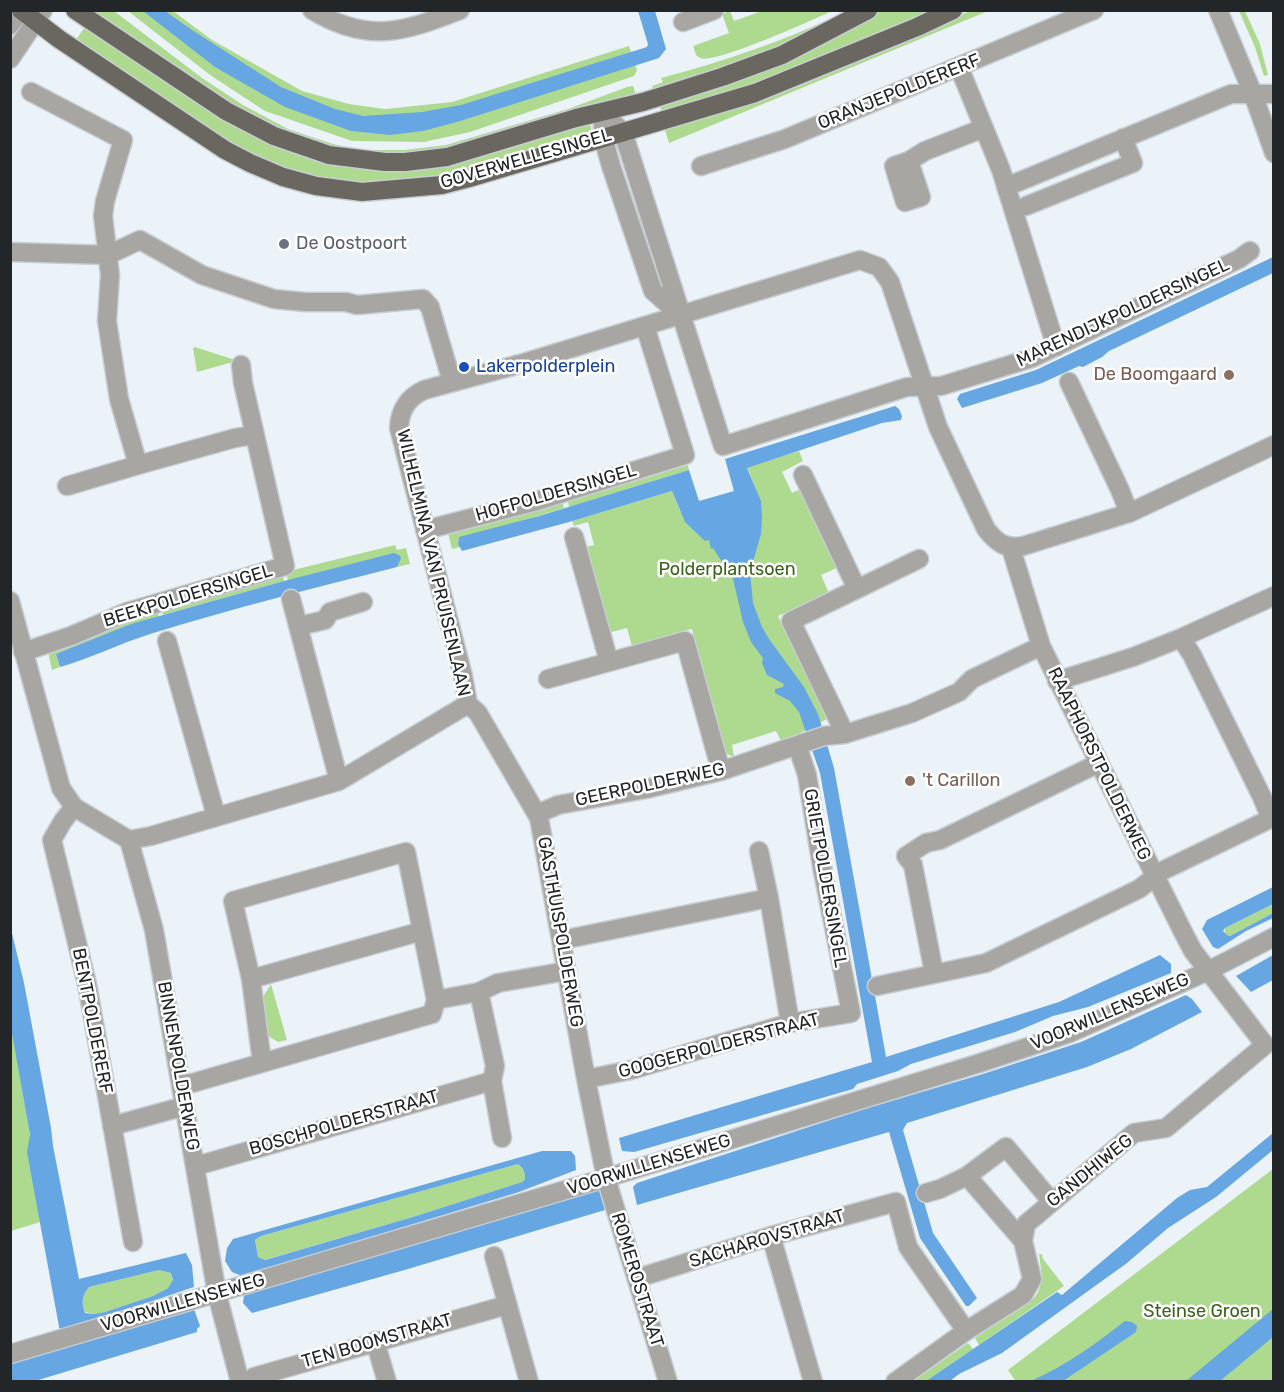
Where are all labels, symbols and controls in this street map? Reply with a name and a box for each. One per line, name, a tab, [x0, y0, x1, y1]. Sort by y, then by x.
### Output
street label: ORANJEPOLDERERF	[815, 50, 983, 134]
street label: GOVERWELLESINGEL	[438, 124, 614, 194]
place label: De Oostpoort	[296, 233, 407, 255]
marker: De Oostpoort	[277, 237, 291, 251]
street label: MARENDIJKPOLDERSINGEL	[1013, 254, 1233, 372]
place label: Lakerpolderplein	[476, 356, 615, 378]
marker: Lakerpolderplein	[457, 360, 471, 374]
place label: De Boomgaard	[1093, 364, 1217, 386]
marker: De Boomgaard	[1222, 368, 1236, 382]
street label: WILHELMINA VAN PRUISENLAAN	[392, 427, 474, 699]
street label: HOFPOLDERSINGEL	[473, 460, 639, 526]
park label: Polderplantsoen	[658, 559, 796, 581]
street label: BEEKPOLDERSINGEL	[101, 560, 275, 632]
street label: RAAPHORSTPOLDERWEG	[1043, 664, 1155, 864]
street label: GEERPOLDERWEG	[573, 759, 727, 811]
place label: 't Carillon	[922, 770, 1000, 792]
marker: 't Carillon	[903, 774, 917, 788]
street label: GRIETPOLDERSINGEL	[799, 787, 851, 969]
street label: GASTHUISPOLDERWEG	[533, 835, 587, 1029]
street label: BENTPOLDERERF	[67, 946, 117, 1096]
street label: VOORWILLENSEWEG	[1028, 969, 1192, 1055]
street label: BINNENPOLDERWEG	[152, 980, 204, 1152]
street label: GOOGERPOLDERSTRAAT	[616, 1009, 822, 1083]
street label: BOSCHPOLDERSTRAAT	[247, 1086, 441, 1160]
street label: VOORWILLENSEWEG	[565, 1130, 733, 1200]
street label: GANDHIWEG	[1043, 1130, 1137, 1212]
street label: SACHAROVSTRAAT	[687, 1205, 847, 1273]
street label: ROMEROSTRAAT	[606, 1210, 668, 1350]
street label: VOORWILLENSEWEG	[98, 1269, 268, 1337]
park label: Steinse Groen	[1143, 1301, 1261, 1323]
street label: TEN BOOMSTRAAT	[299, 1309, 455, 1373]

